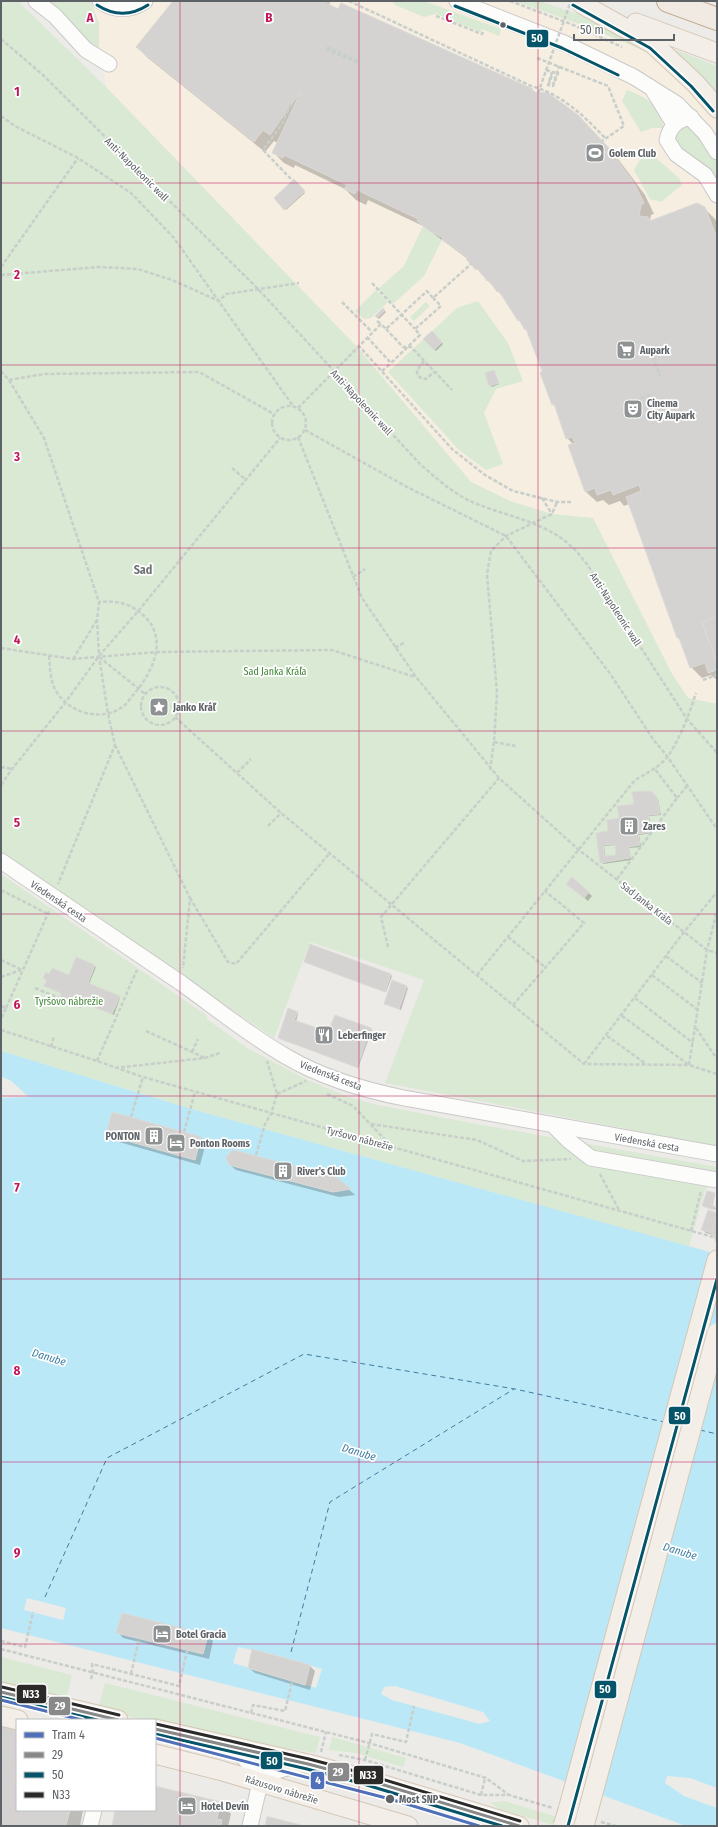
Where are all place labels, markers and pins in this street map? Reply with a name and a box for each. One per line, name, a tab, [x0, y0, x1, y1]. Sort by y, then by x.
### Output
unlabelled marker	[498, 20, 508, 30]
sports icon: Golem Club	[584, 142, 606, 164]
place label: Golem Club	[609, 148, 657, 160]
supermarket icon: Aupark	[615, 339, 637, 361]
place label: Aupark	[639, 345, 671, 357]
theatre icon: Cinema City Aupark	[622, 398, 644, 420]
place label: Cinema City Aupark	[647, 398, 696, 422]
place icon: Janko Kráľ	[148, 696, 170, 718]
place label: Janko Kráľ	[172, 701, 217, 714]
building icon: Zares	[618, 815, 640, 837]
place label: Zares	[643, 821, 666, 833]
restaurant icon: Leberfinger	[313, 1024, 335, 1046]
place label: Leberfinger	[338, 1030, 386, 1042]
building icon: PONTON	[143, 1125, 165, 1147]
place label: PONTON	[105, 1131, 140, 1143]
hotel icon: Ponton Rooms	[165, 1132, 187, 1154]
place label: Ponton Rooms	[190, 1138, 250, 1150]
building icon: River's Club	[272, 1160, 294, 1182]
place label: River's Club	[297, 1166, 346, 1178]
hotel icon: Botel Gracia	[151, 1623, 173, 1645]
place label: Botel Gracia	[176, 1629, 226, 1641]
marker: Most SNP	[384, 1793, 396, 1805]
place label: Most SNP	[399, 1794, 439, 1806]
hotel icon: Hotel Devín	[176, 1795, 198, 1817]
place label: Hotel Devín	[201, 1800, 249, 1813]

